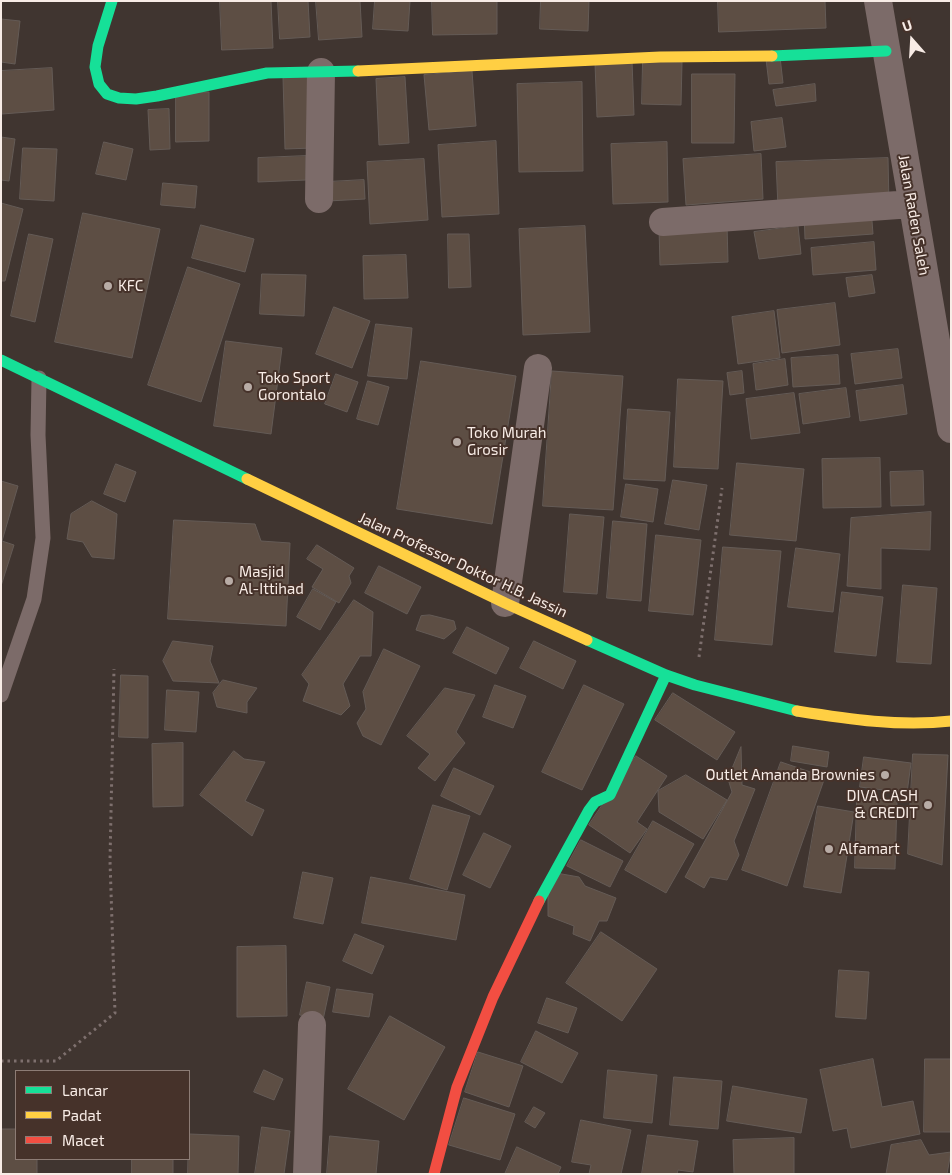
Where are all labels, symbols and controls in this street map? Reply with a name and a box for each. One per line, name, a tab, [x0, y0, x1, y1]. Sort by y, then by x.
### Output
north arrow	[887, 15, 937, 65]
text: U	[900, 16, 914, 35]
street label: Jalan Raden Saleh	[895, 153, 933, 277]
place label: KFC	[118, 277, 143, 295]
marker: KFC	[102, 280, 114, 292]
place label: Toko Sport Gorontalo	[258, 369, 330, 404]
marker: Toko Sport Gorontalo	[242, 381, 254, 393]
place label: Toko Murah Grosir	[467, 424, 546, 459]
marker: Toko Murah Grosir	[451, 436, 463, 448]
street label: Jalan Professor Doktor H.B. Jassin	[356, 509, 570, 621]
place label: Masjid Al-Ittihad	[239, 563, 304, 598]
marker: Masjid Al-Ittihad	[223, 575, 235, 587]
place label: Outlet Amanda Brownies	[705, 766, 875, 784]
marker: Outlet Amanda Brownies	[879, 769, 891, 781]
place label: DIVA CASH & CREDIT	[846, 787, 918, 822]
marker: DIVA CASH & CREDIT	[922, 799, 934, 811]
place label: Alfamart	[839, 840, 900, 858]
marker: Alfamart	[823, 843, 835, 855]
legend	[15, 1070, 190, 1160]
text: Lancar	[62, 1081, 108, 1099]
text: Padat	[62, 1106, 102, 1124]
text: Macet	[62, 1131, 104, 1149]

